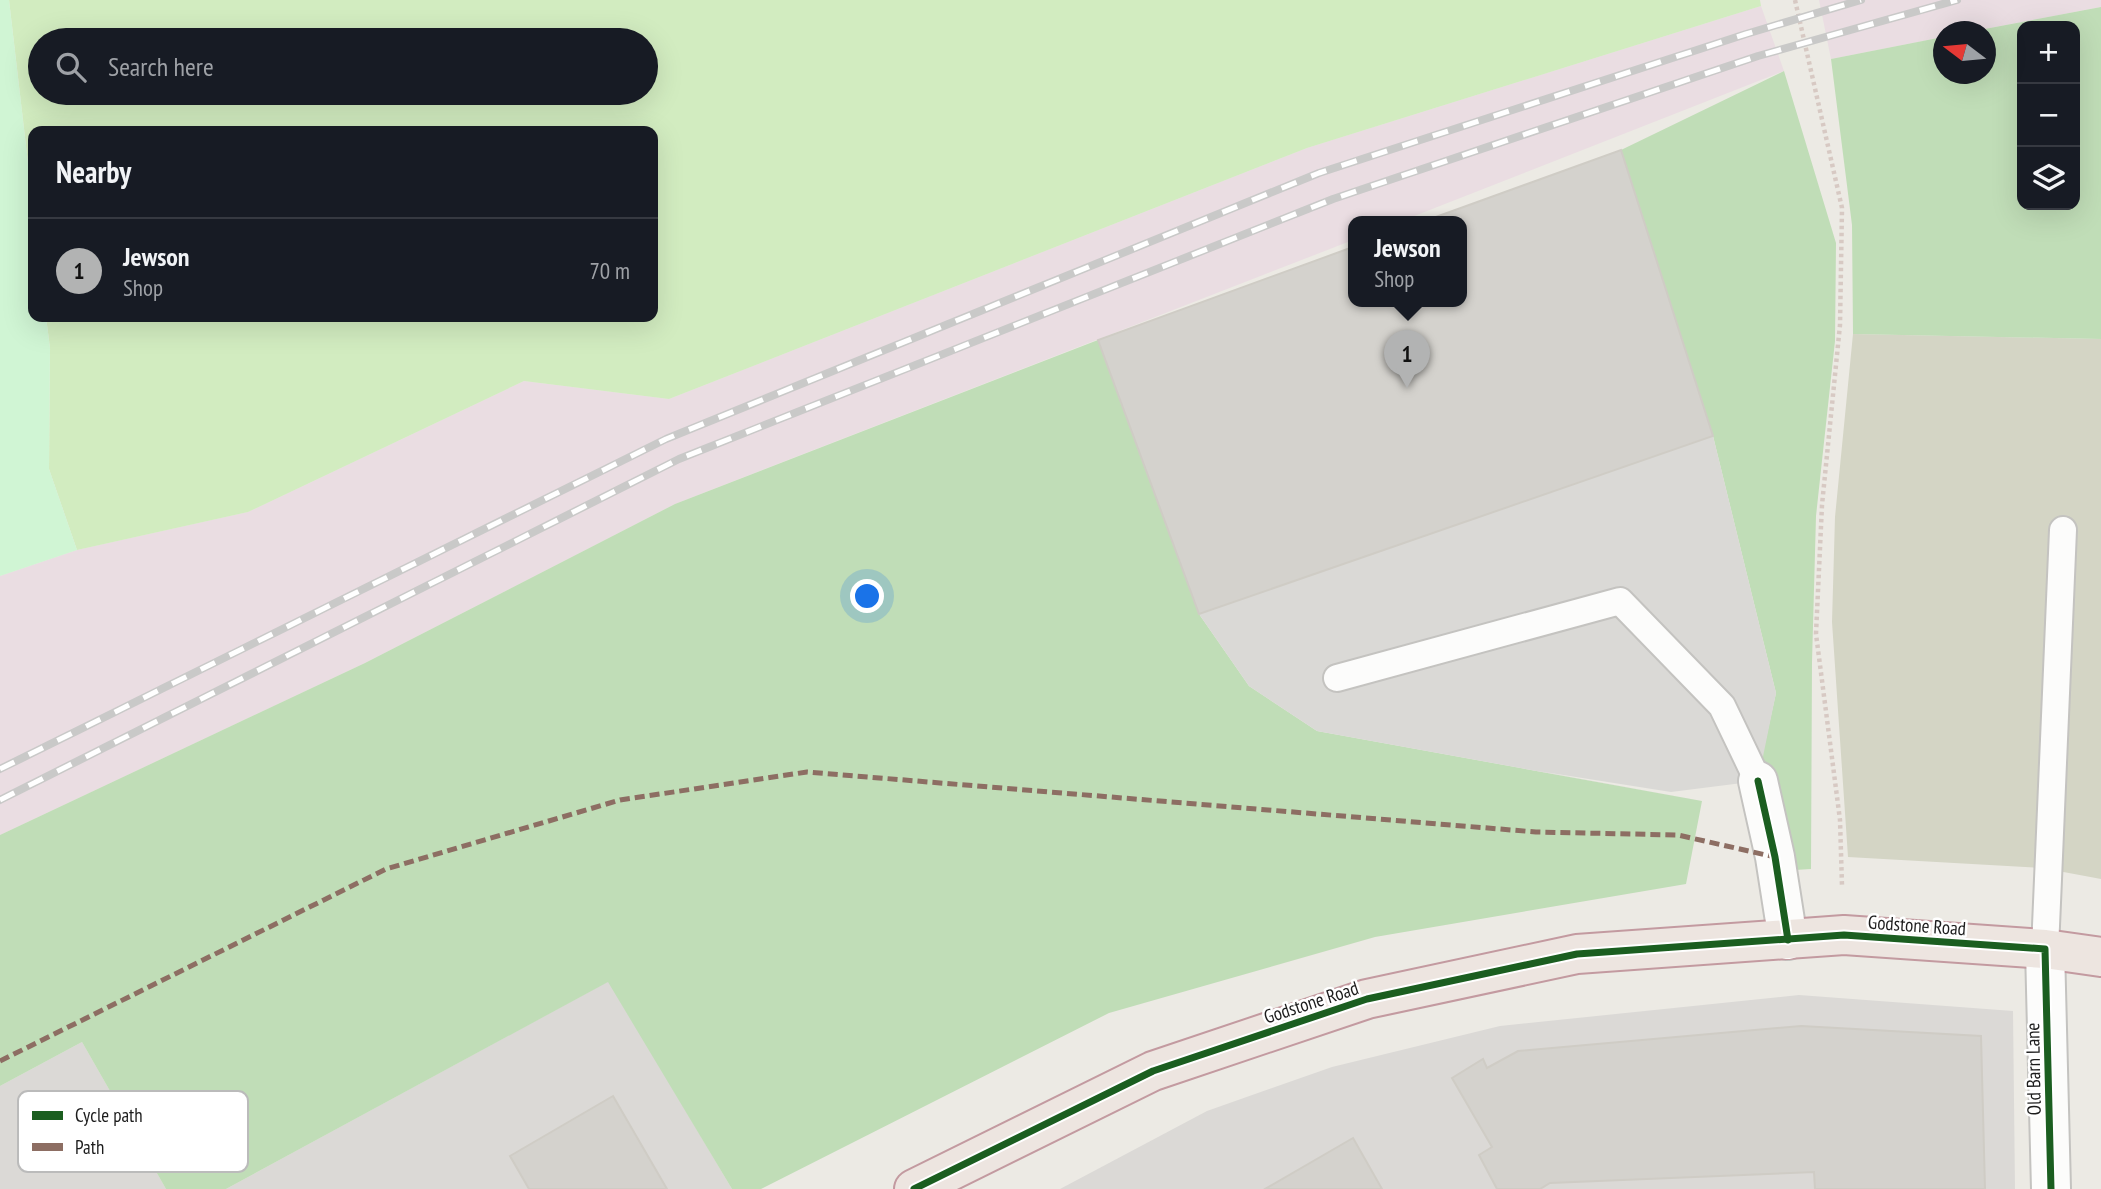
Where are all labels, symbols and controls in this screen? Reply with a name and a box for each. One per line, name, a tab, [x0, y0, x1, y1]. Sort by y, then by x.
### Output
north arrow	[1933, 21, 1996, 84]
map controls	[2017, 21, 2080, 210]
button: +	[2017, 21, 2080, 84]
search box	[28, 28, 658, 105]
icon: search	[52, 48, 90, 86]
text: Search here	[108, 50, 214, 83]
button: −	[2017, 84, 2080, 147]
button: layers	[2017, 147, 2080, 210]
text: Nearby	[56, 152, 131, 191]
popup	[1348, 216, 1467, 307]
text: Jewson	[1374, 231, 1441, 264]
text: Jewson	[123, 240, 189, 273]
text: 1	[74, 256, 85, 285]
text: 70 m	[589, 256, 630, 285]
text: Shop	[1374, 264, 1414, 293]
text: Shop	[123, 273, 163, 302]
pin: 1	[1384, 330, 1430, 388]
your location	[850, 579, 884, 613]
street label: Godstone Road	[1867, 910, 1967, 940]
street label: Godstone Road	[1261, 975, 1361, 1029]
street label: Old Barn Lane	[2020, 1022, 2046, 1116]
legend	[18, 1091, 248, 1172]
text: Cycle path	[75, 1103, 143, 1127]
text: Path	[75, 1135, 104, 1159]

